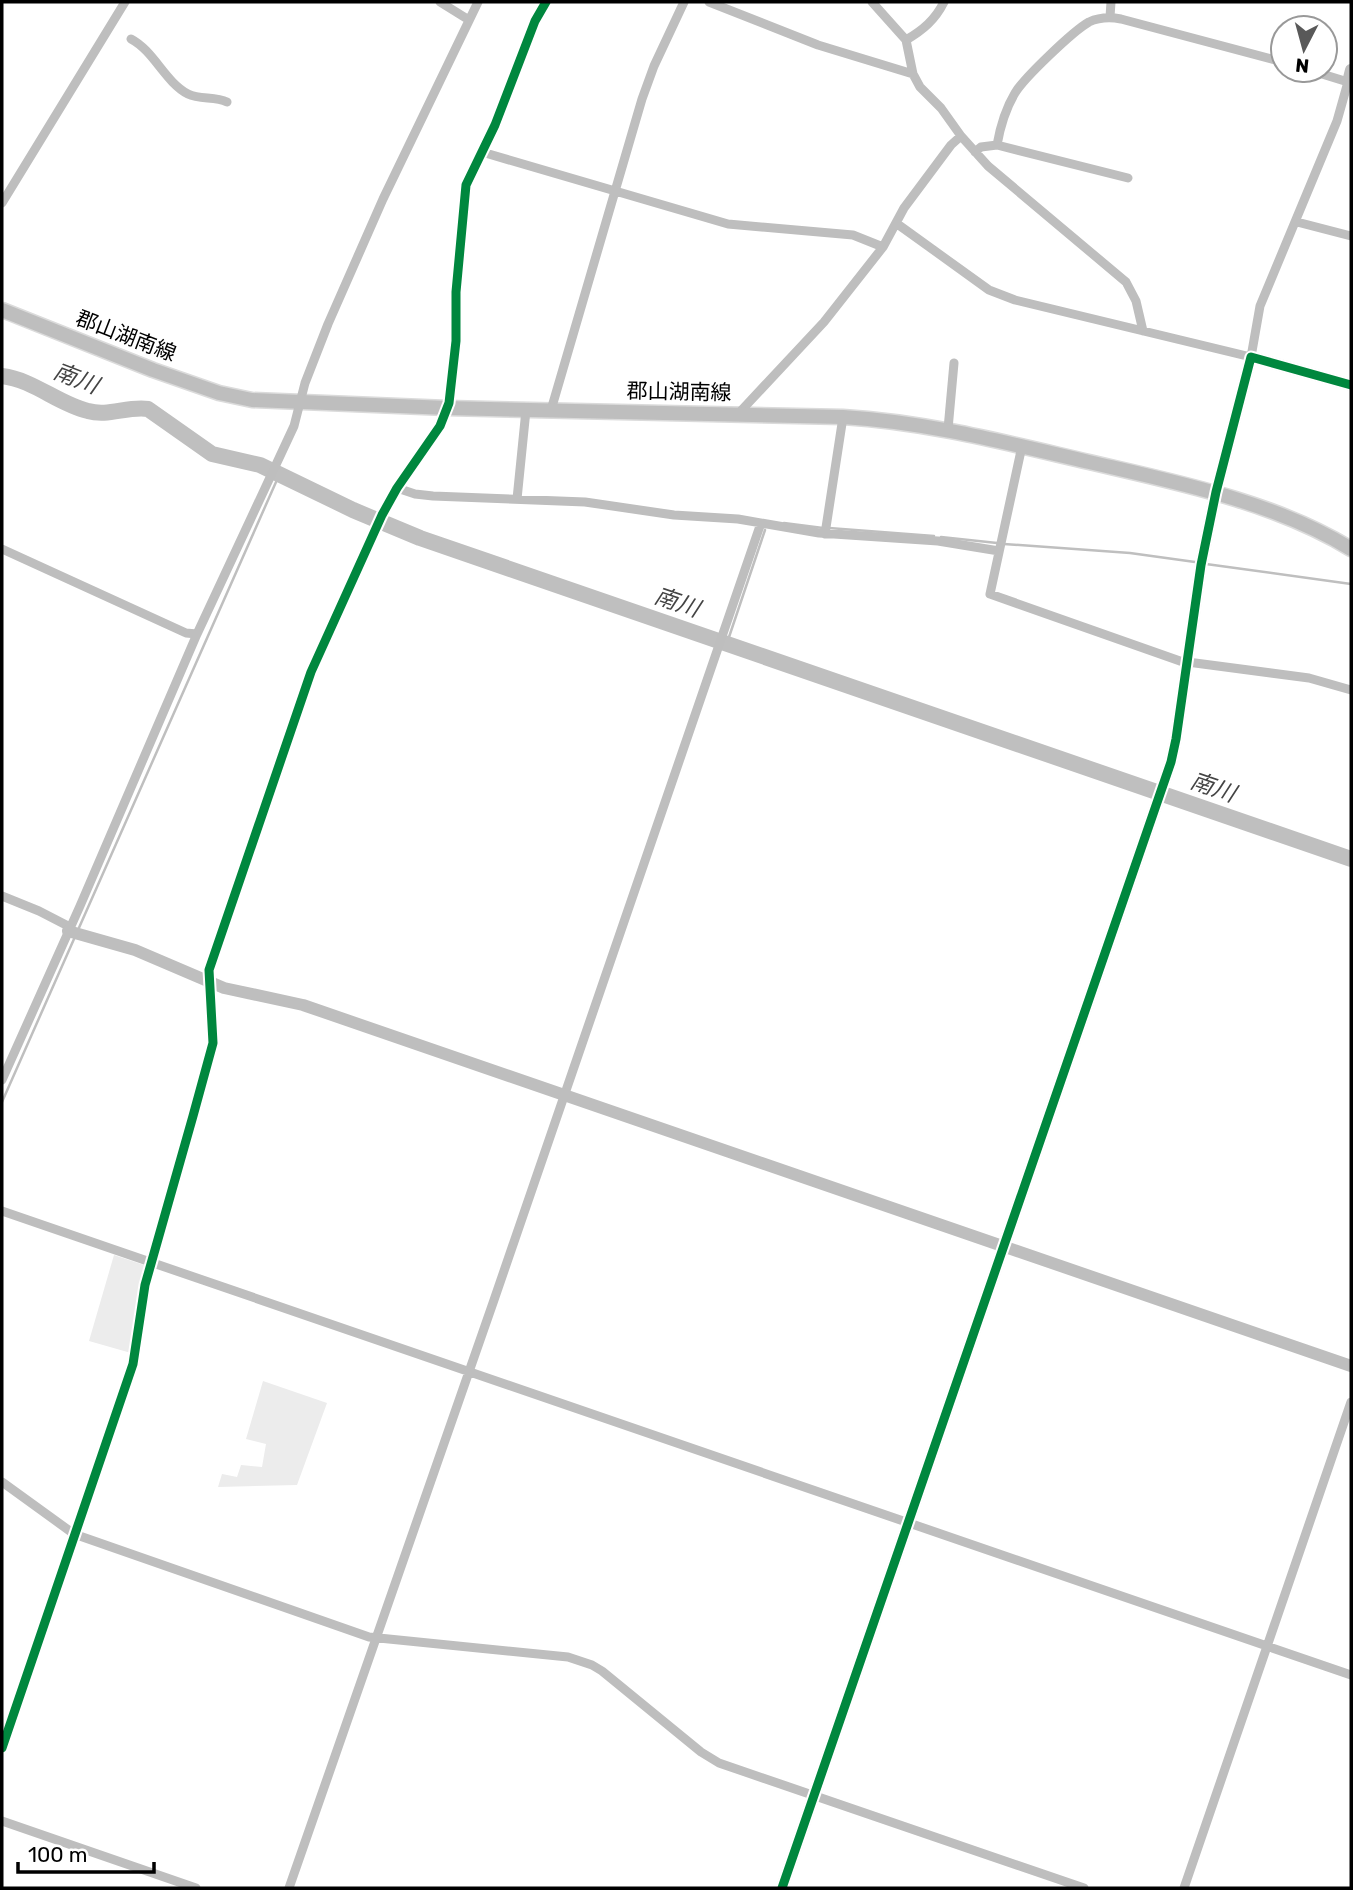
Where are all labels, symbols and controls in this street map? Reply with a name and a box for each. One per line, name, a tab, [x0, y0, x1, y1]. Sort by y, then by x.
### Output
north arrow	[1269, 14, 1339, 84]
text: N	[1294, 53, 1310, 78]
street label: 郡山湖南線	[73, 305, 180, 366]
water label: 南川	[50, 357, 105, 400]
street label: 郡山湖南線	[626, 378, 732, 405]
water label: 南川	[651, 581, 706, 624]
water label: 南川	[1187, 766, 1242, 809]
scale bar	[18, 1830, 154, 1874]
text: 100 m	[28, 1842, 87, 1867]

